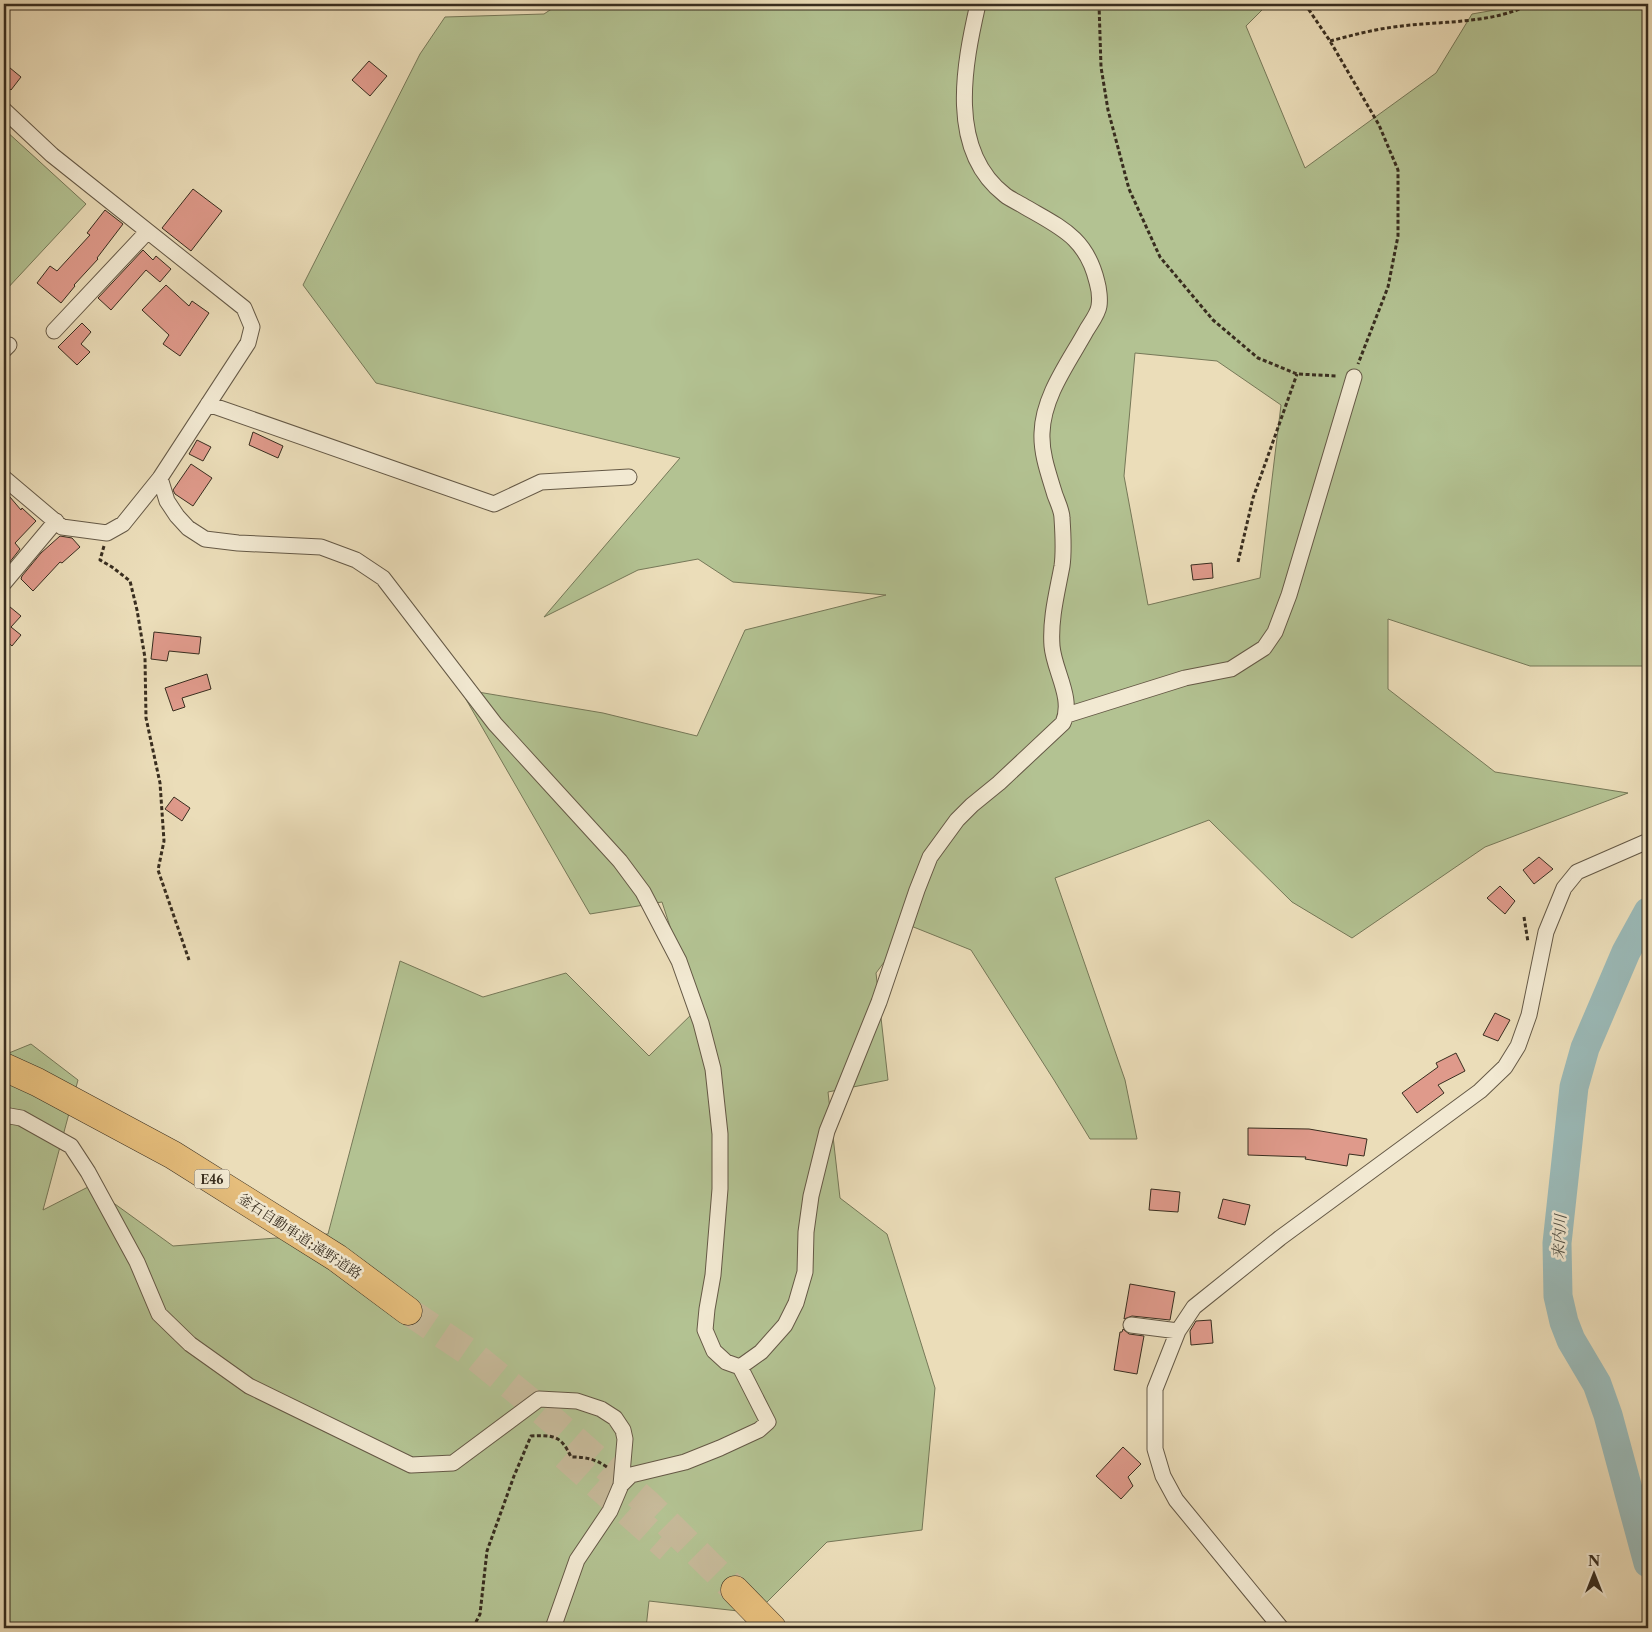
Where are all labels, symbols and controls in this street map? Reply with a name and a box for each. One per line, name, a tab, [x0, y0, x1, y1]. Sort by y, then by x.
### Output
road number: E46	[194, 1170, 230, 1188]
street label: 釜石自動車道;遠野道路	[235, 1189, 365, 1283]
water label: 来内川	[1548, 1212, 1570, 1260]
north arrow	[1570, 1550, 1620, 1600]
text: N	[1588, 1552, 1600, 1570]

